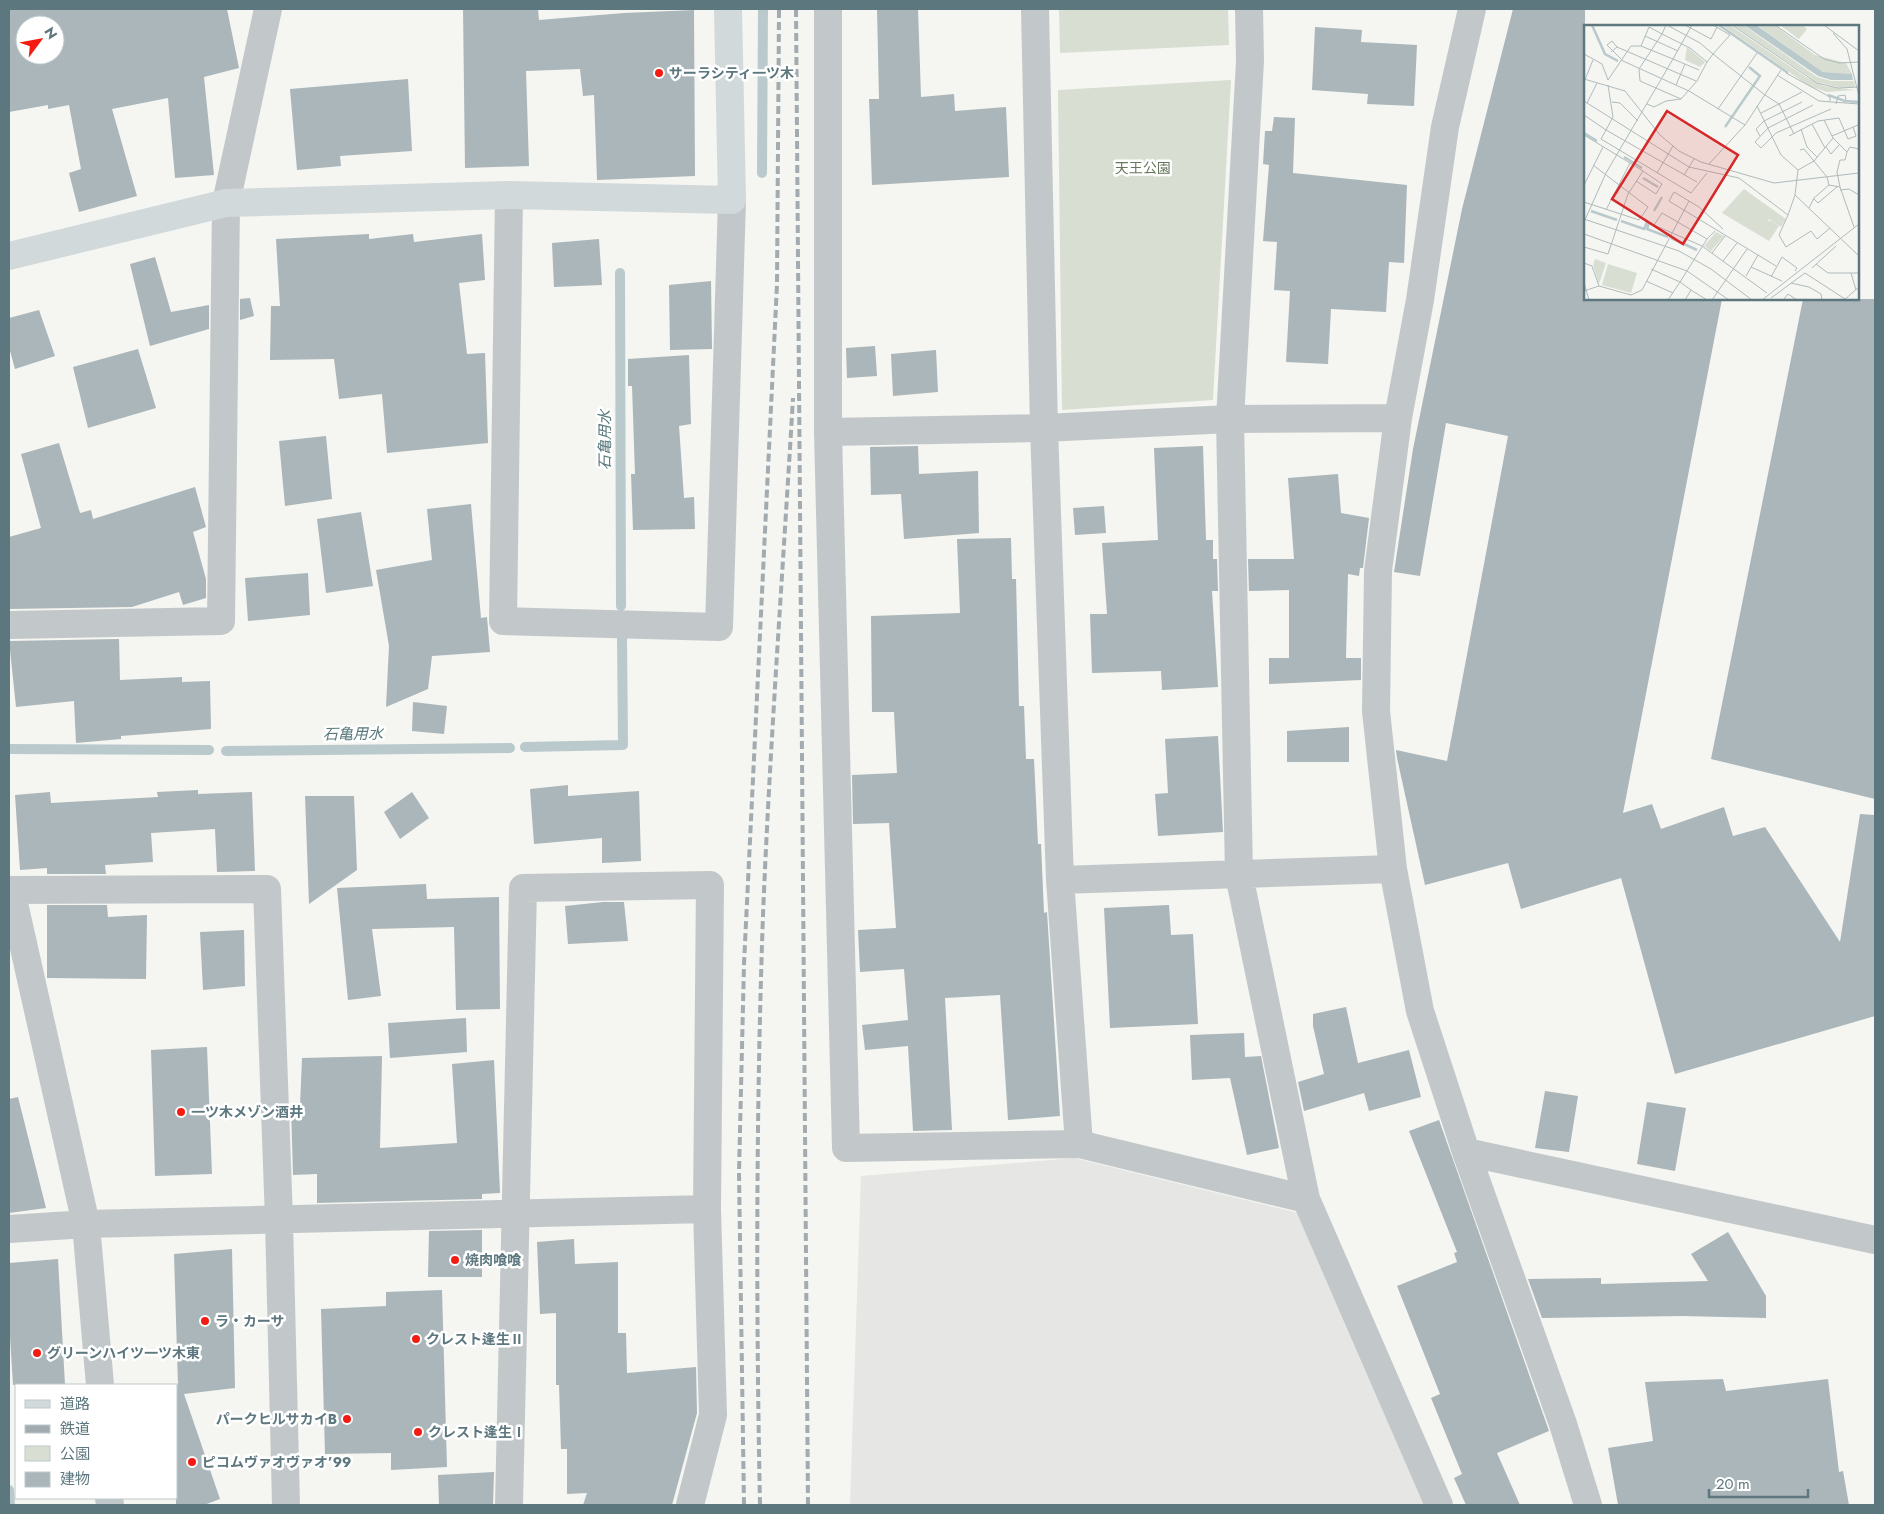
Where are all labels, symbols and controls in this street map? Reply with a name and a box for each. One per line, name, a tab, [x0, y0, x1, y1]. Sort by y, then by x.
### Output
north arrow	[15, 15, 65, 65]
text: N	[40, 23, 62, 43]
inset map	[1584, 25, 1859, 300]
place label: サーラシティ一ツ木	[669, 63, 794, 83]
marker: サーラシティ一ツ木	[653, 67, 665, 79]
park label: 天王公園	[1115, 158, 1171, 178]
water label: 石亀用水	[594, 408, 616, 470]
water label: 石亀用水	[323, 722, 385, 746]
place label: 一ツ木メゾン酒井	[191, 1102, 303, 1122]
marker: 一ツ木メゾン酒井	[175, 1106, 187, 1118]
place label: 焼肉喰喰	[465, 1250, 522, 1270]
marker: 焼肉喰喰	[449, 1254, 461, 1266]
place label: ラ・カーサ	[215, 1311, 285, 1331]
marker: ラ・カーサ	[199, 1315, 211, 1327]
place label: クレスト逢生Ⅱ	[426, 1329, 524, 1349]
marker: クレスト逢生Ⅱ	[410, 1333, 422, 1345]
place label: グリーンハイツ一ツ木東	[47, 1343, 200, 1363]
marker: グリーンハイツ一ツ木東	[31, 1347, 43, 1359]
legend	[15, 1384, 178, 1499]
text: 道路	[60, 1393, 90, 1415]
place label: パークヒルサカイB	[216, 1409, 337, 1429]
marker: パークヒルサカイB	[341, 1413, 353, 1425]
text: 鉄道	[60, 1418, 90, 1440]
place label: クレスト逢生Ⅰ	[428, 1422, 526, 1442]
marker: クレスト逢生Ⅰ	[412, 1426, 424, 1438]
text: 公園	[60, 1443, 90, 1465]
place label: ピコムヴァオヴァオ’99	[202, 1452, 351, 1472]
marker: ピコムヴァオヴァオ’99	[186, 1456, 198, 1468]
scale bar	[1709, 1466, 1808, 1498]
text: 建物	[60, 1468, 90, 1490]
text: 20 m	[1716, 1473, 1750, 1495]

